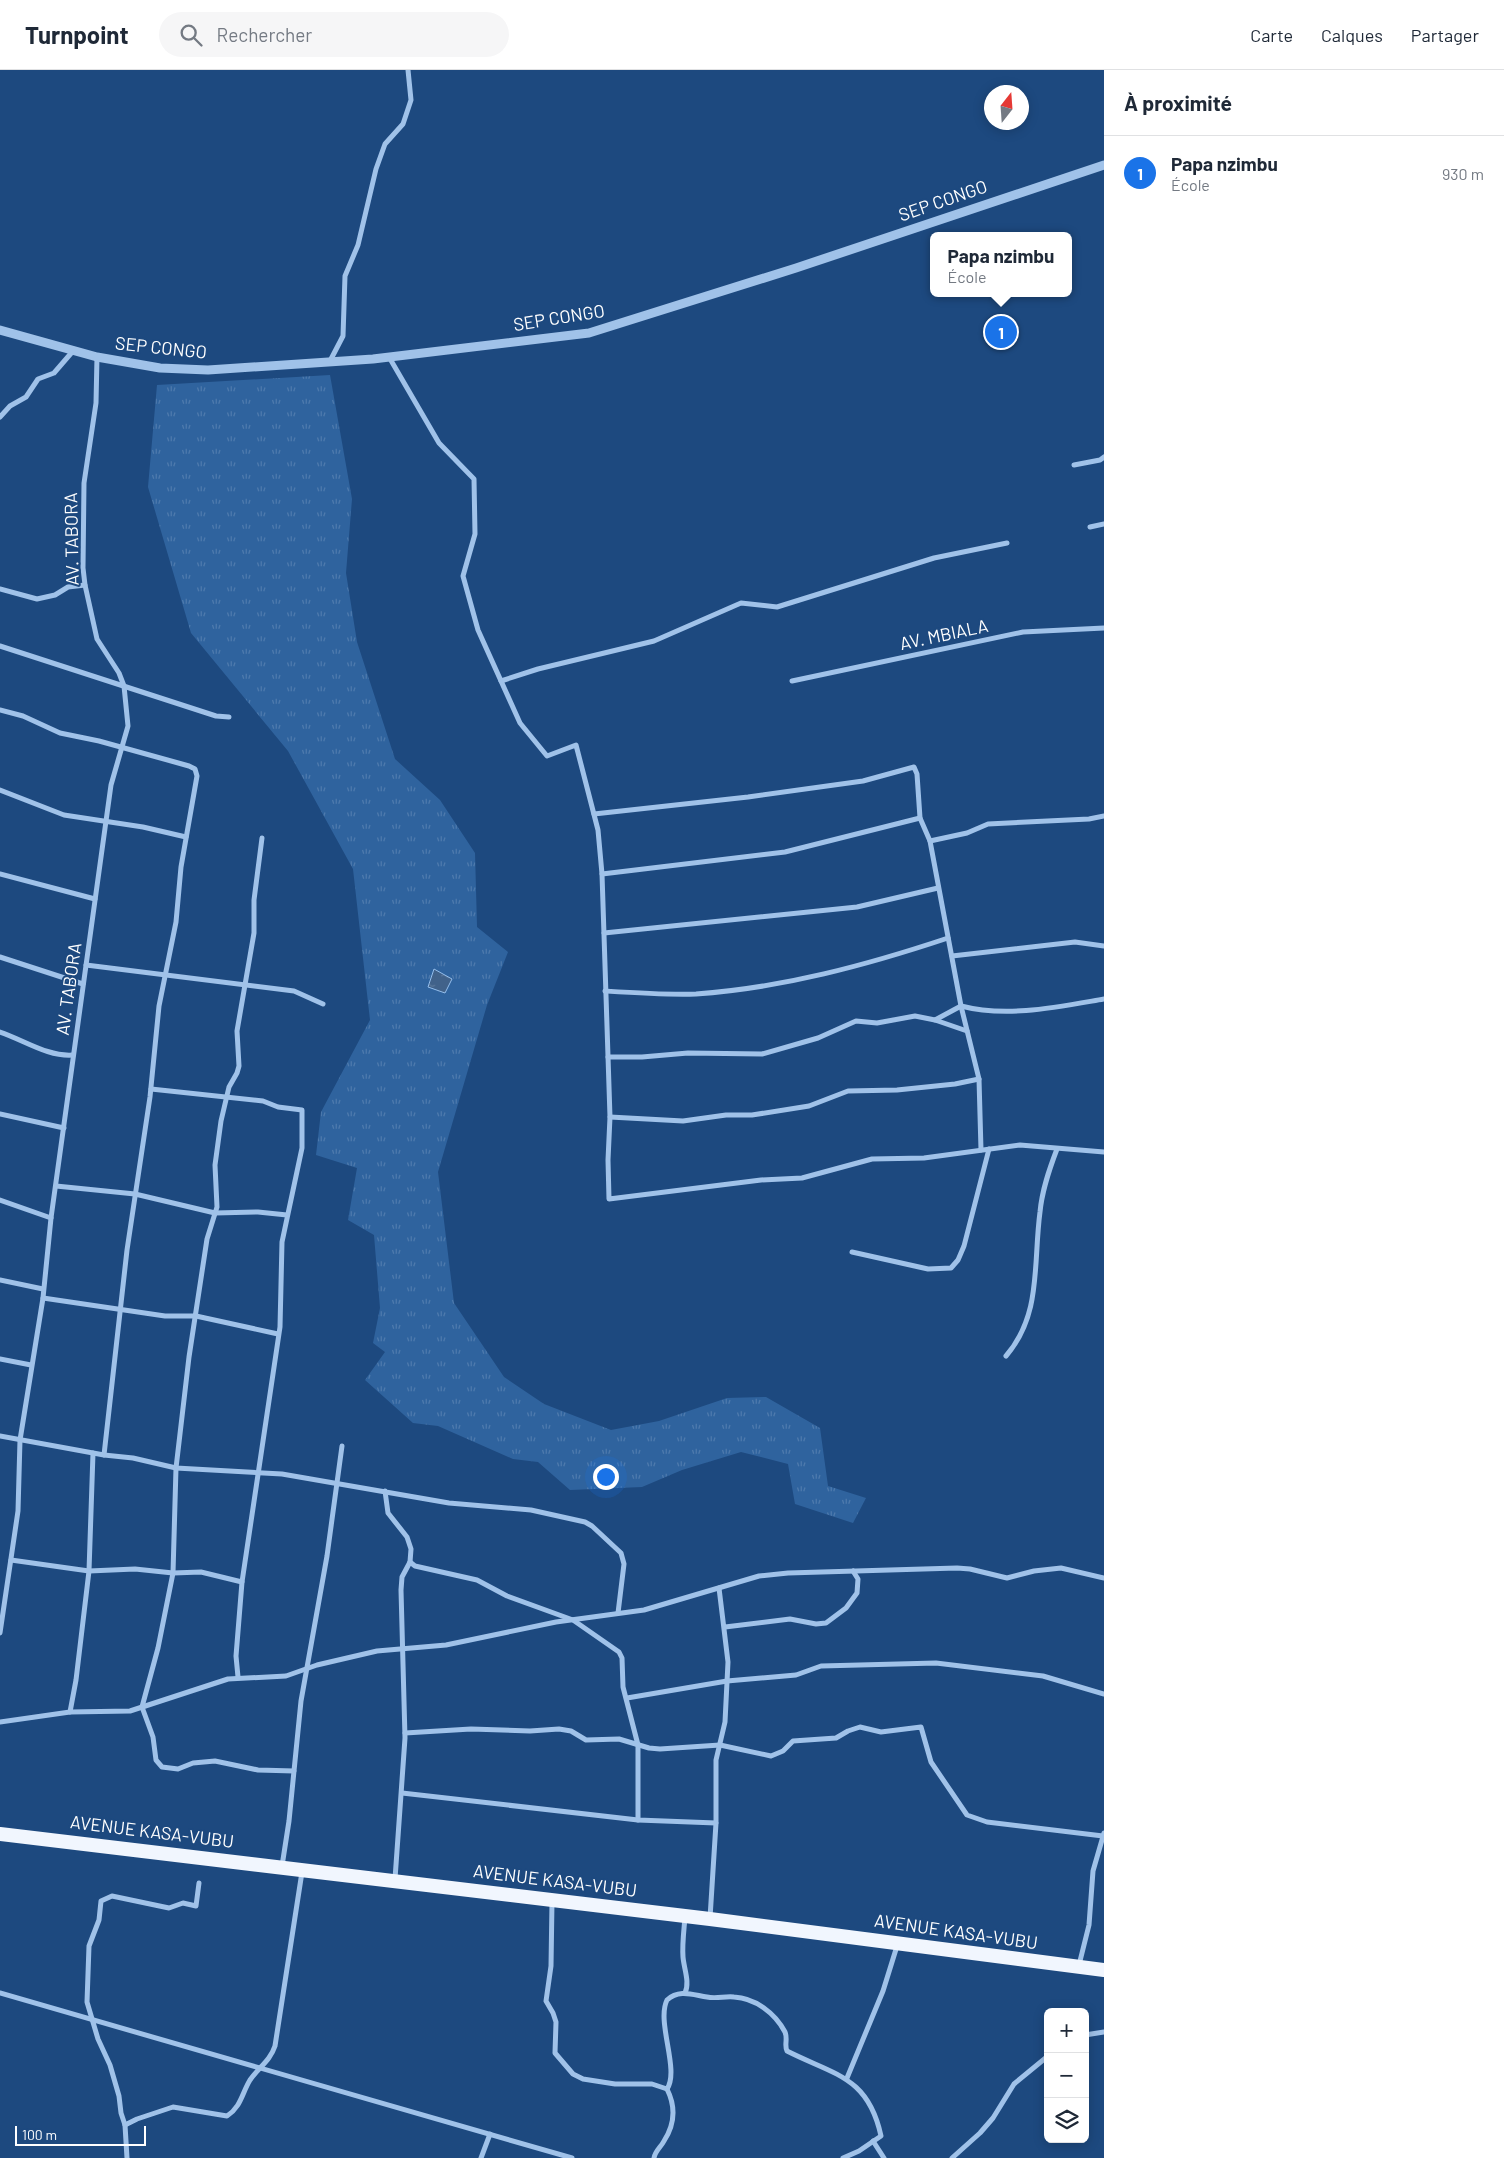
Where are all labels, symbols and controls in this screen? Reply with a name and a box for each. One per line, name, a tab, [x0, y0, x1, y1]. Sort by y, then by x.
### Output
search box	[159, 12, 509, 57]
text: Turnpoint	[25, 20, 129, 49]
icon: search	[177, 21, 205, 49]
text: Rechercher	[217, 23, 312, 46]
text: Carte	[1250, 24, 1293, 46]
text: Calques	[1321, 24, 1383, 46]
text: Partager	[1411, 24, 1479, 46]
north arrow	[984, 85, 1029, 130]
text: À proximité	[1124, 90, 1232, 115]
text: Papa nzimbu	[1171, 152, 1278, 175]
text: 1	[1137, 164, 1143, 183]
text: 930 m	[1442, 164, 1484, 183]
street label: SEP CONGO	[896, 175, 990, 225]
text: École	[1171, 175, 1210, 194]
popup	[930, 232, 1072, 297]
text: Papa nzimbu	[948, 244, 1054, 267]
text: École	[948, 267, 986, 286]
street label: SEP CONGO	[512, 299, 606, 335]
pin: 1	[985, 313, 1017, 351]
street label: SEP CONGO	[114, 331, 208, 363]
street label: AV. TABORA	[59, 492, 83, 586]
street label: AV. MBIALA	[898, 614, 990, 654]
street label: AV. TABORA	[51, 941, 85, 1037]
your location	[593, 1464, 619, 1490]
street label: AVENUE KASA-VUBU	[69, 1810, 235, 1852]
street label: AVENUE KASA-VUBU	[472, 1859, 638, 1901]
street label: AVENUE KASA-VUBU	[873, 1909, 1039, 1953]
map controls	[1044, 2008, 1089, 2143]
button: +	[1044, 2008, 1089, 2053]
button: −	[1044, 2053, 1089, 2098]
button: layers	[1044, 2098, 1089, 2143]
scale bar	[15, 2123, 146, 2146]
text: 100 m	[22, 2126, 57, 2143]

